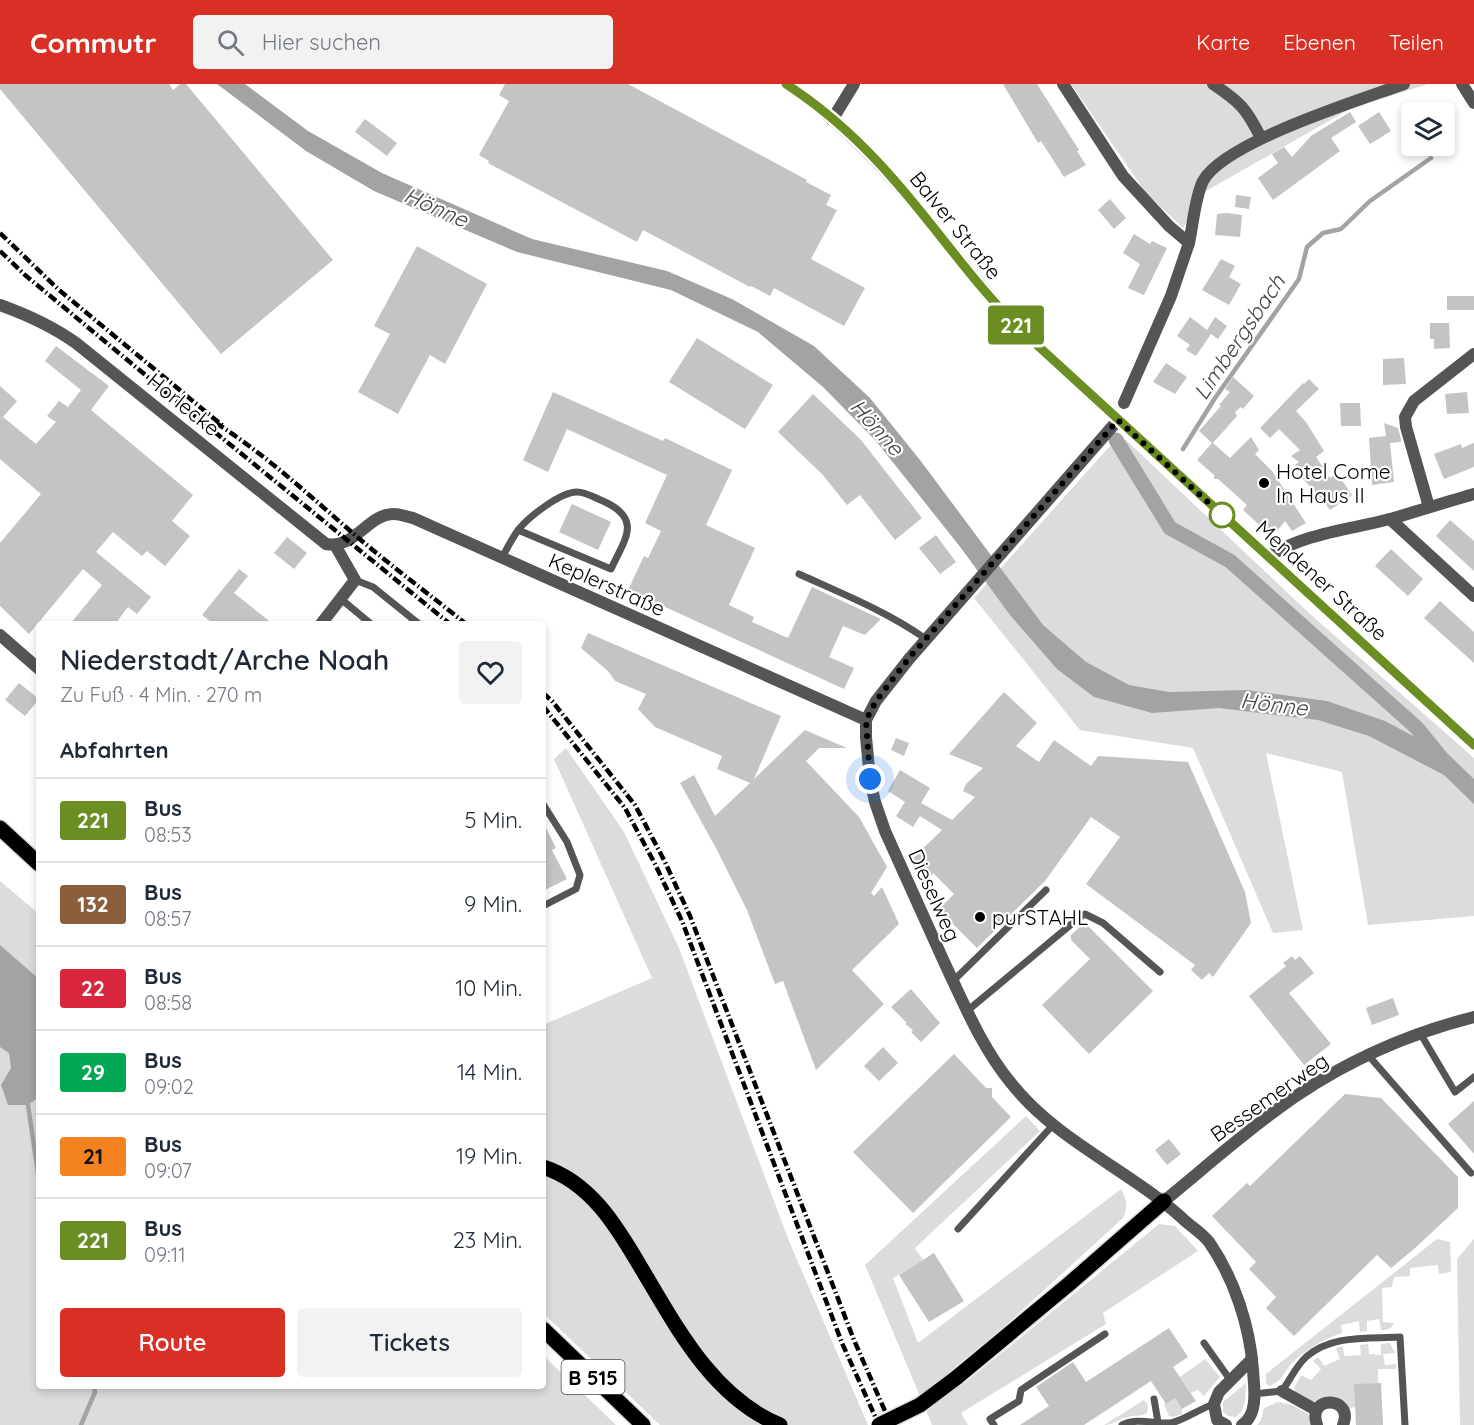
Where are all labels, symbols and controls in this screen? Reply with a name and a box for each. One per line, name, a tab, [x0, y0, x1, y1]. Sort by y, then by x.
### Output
search box	[193, 15, 613, 69]
text: Commutr	[30, 25, 157, 60]
icon: search	[214, 26, 247, 59]
text: Hier suchen	[262, 28, 381, 56]
text: Karte	[1196, 29, 1250, 55]
text: Ebenen	[1283, 29, 1356, 55]
text: Teilen	[1389, 29, 1444, 55]
map controls	[1401, 102, 1455, 156]
button: layers	[1401, 102, 1455, 156]
street label: Balver Straße	[905, 166, 1007, 284]
water label: Hönne	[400, 181, 474, 234]
water label: Limbergsbach	[1187, 269, 1291, 405]
line badge: 221	[982, 306, 1050, 344]
text: 221	[1000, 312, 1032, 338]
street label: Horlecke	[142, 367, 226, 441]
water label: Hönne	[844, 393, 911, 462]
place label: Hotel Come In Haus II	[1276, 458, 1391, 508]
marker: Hotel Come In Haus II	[1257, 476, 1271, 490]
unlabelled marker	[1209, 502, 1235, 528]
street label: Mendener Straße	[1251, 514, 1393, 646]
street label: Keplerstraße	[545, 547, 669, 621]
button: heart	[459, 641, 522, 704]
text: Niederstadt/Arche Noah	[60, 642, 389, 677]
text: Zu Fuß · 4 Min. · 270 m	[60, 682, 262, 707]
water label: Hönne	[1239, 686, 1311, 722]
text: Abfahrten	[60, 736, 169, 764]
your location	[855, 764, 885, 794]
text: Bus	[144, 794, 182, 822]
text: 5 Min.	[464, 806, 522, 834]
text: 221	[77, 807, 109, 833]
text: 08:53	[144, 822, 192, 847]
street label: Dieselweg	[903, 845, 967, 945]
text: Bus	[144, 878, 182, 906]
text: 9 Min.	[464, 890, 522, 918]
text: 132	[77, 891, 109, 917]
place label: purSTAHL	[992, 904, 1088, 930]
text: 08:57	[144, 906, 192, 931]
marker: purSTAHL	[973, 910, 987, 924]
text: Bus	[144, 962, 182, 990]
text: 10 Min.	[455, 974, 522, 1002]
text: 22	[81, 975, 105, 1001]
text: 08:58	[144, 990, 192, 1015]
text: Bus	[144, 1046, 182, 1074]
street label: Bessemerweg	[1205, 1047, 1333, 1147]
text: 14 Min.	[457, 1058, 522, 1086]
text: 29	[81, 1059, 105, 1085]
text: 09:02	[144, 1074, 194, 1099]
text: Bus	[144, 1130, 182, 1158]
text: 19 Min.	[456, 1142, 522, 1170]
text: 21	[83, 1143, 103, 1169]
text: 09:07	[144, 1158, 192, 1183]
text: Bus	[144, 1214, 182, 1242]
text: 23 Min.	[453, 1226, 522, 1254]
text: 221	[77, 1227, 109, 1253]
text: 09:11	[144, 1242, 186, 1267]
button: Route	[60, 1308, 285, 1377]
button: Tickets	[297, 1308, 522, 1377]
road number: B 515	[562, 1360, 624, 1394]

